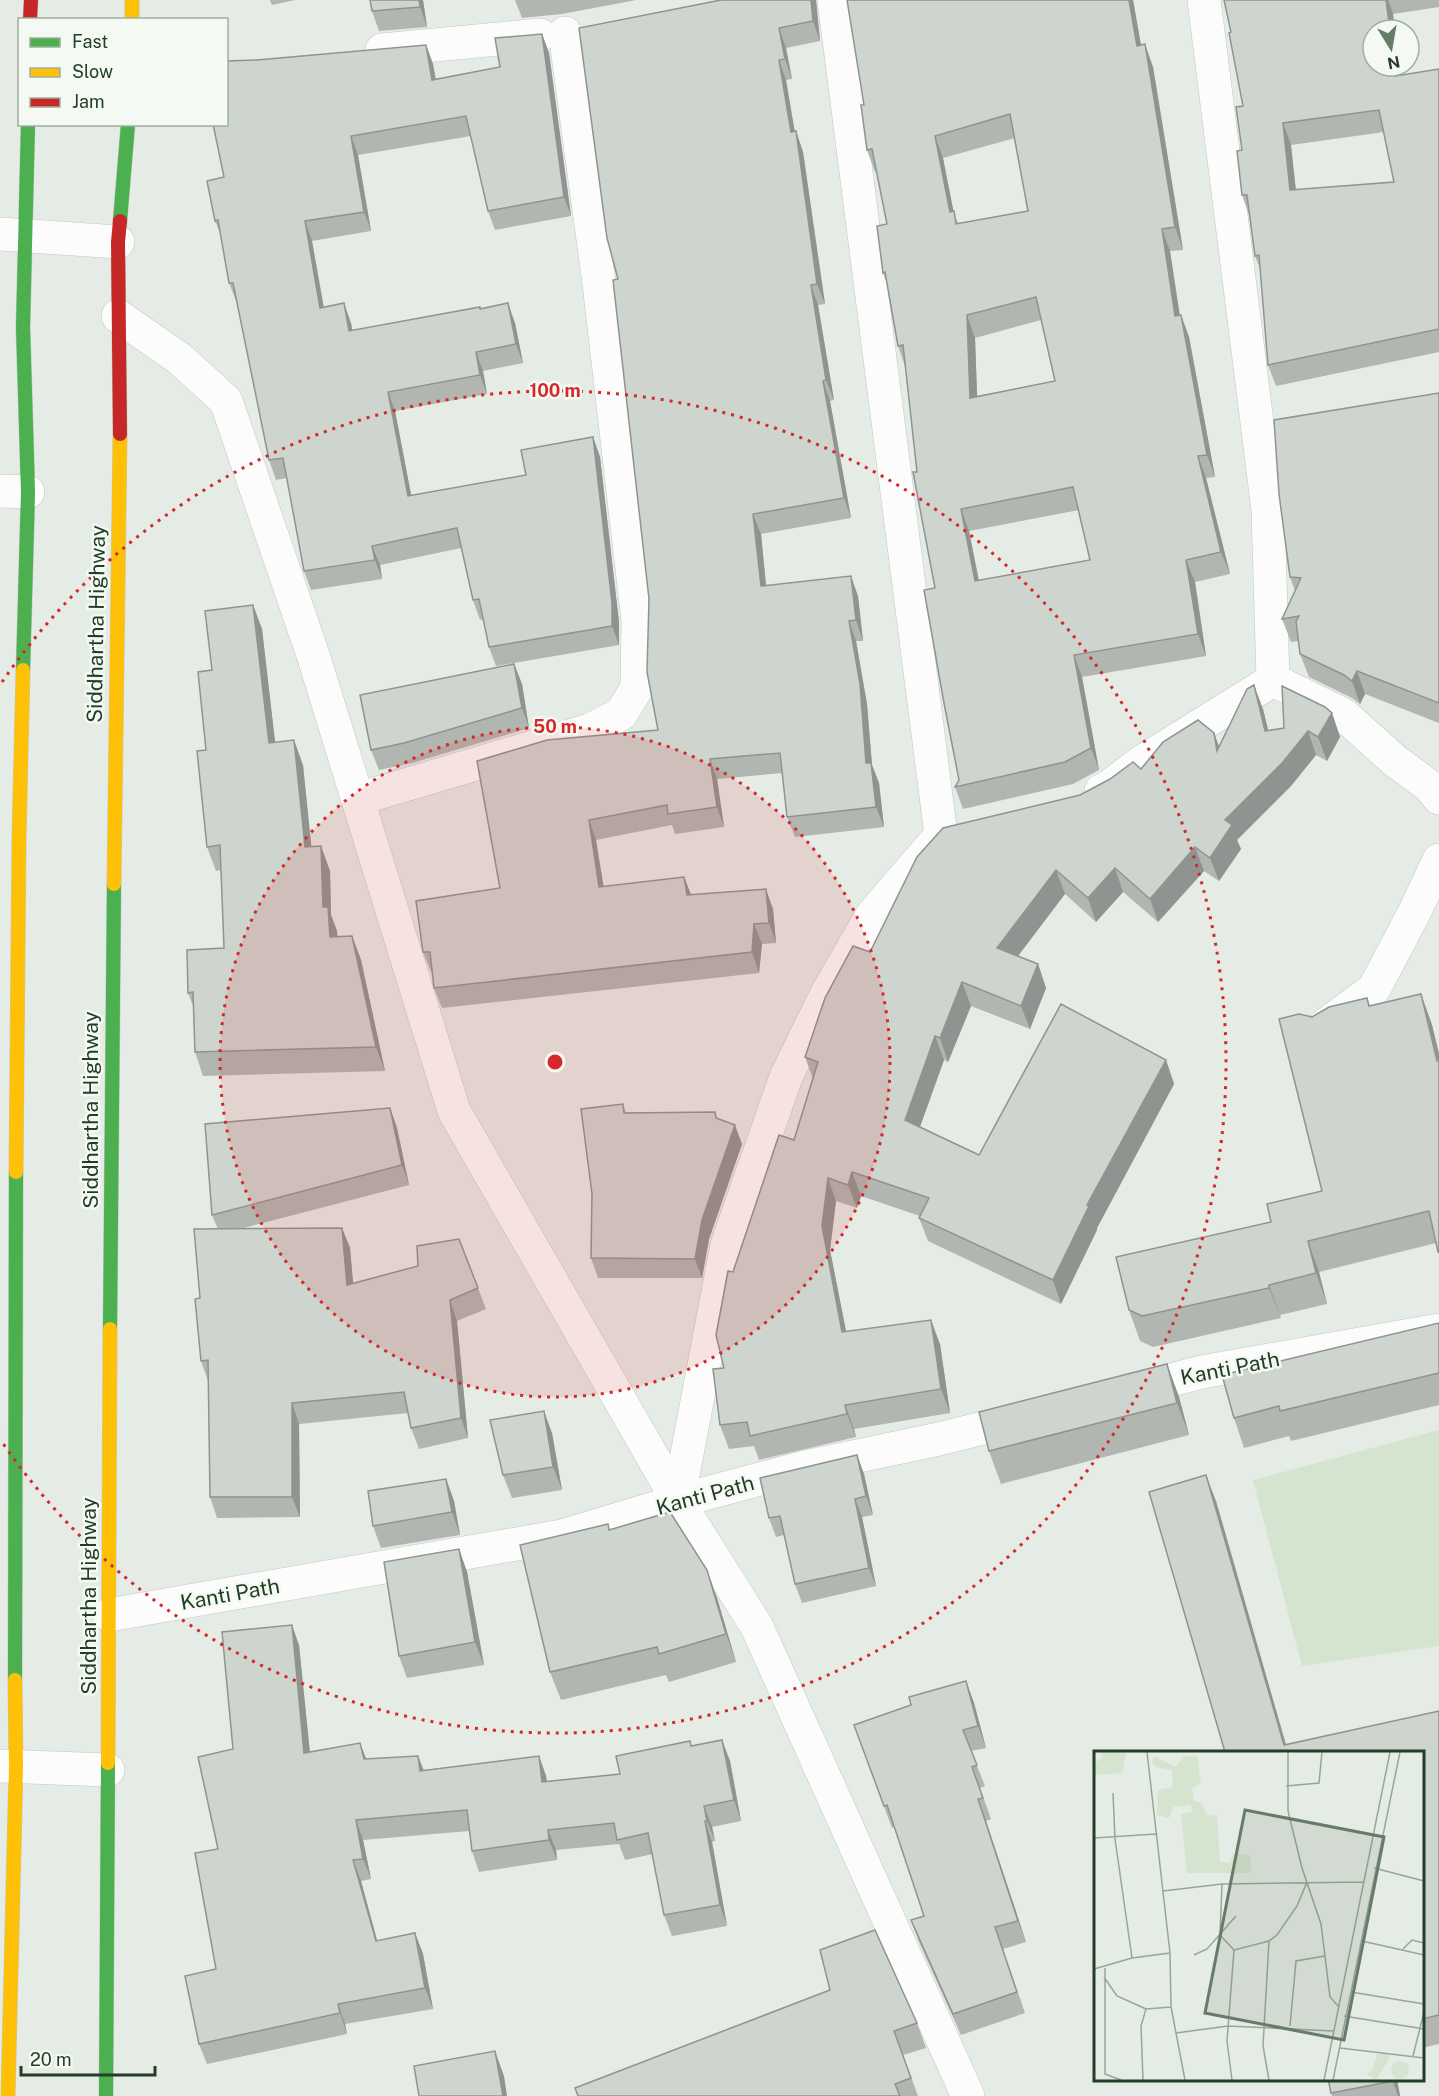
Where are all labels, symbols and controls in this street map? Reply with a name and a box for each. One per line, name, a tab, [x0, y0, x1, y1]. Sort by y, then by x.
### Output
legend	[18, 18, 228, 126]
north arrow	[1361, 18, 1421, 78]
text: Fast	[72, 31, 108, 52]
text: N	[1386, 52, 1402, 73]
text: Slow	[72, 61, 113, 82]
text: Jam	[72, 91, 105, 112]
text: 100 m	[529, 380, 581, 401]
street label: Siddhartha Highway	[82, 525, 110, 723]
text: 50 m	[533, 716, 577, 737]
street label: Siddhartha Highway	[78, 1011, 103, 1209]
centre of rings	[545, 1052, 565, 1072]
street label: Kanti Path	[1178, 1346, 1282, 1390]
street label: Kanti Path	[653, 1470, 757, 1520]
street label: Siddhartha Highway	[76, 1497, 101, 1695]
street label: Kanti Path	[178, 1573, 282, 1615]
inset map	[1094, 1751, 1424, 2081]
scale bar	[21, 2039, 154, 2077]
text: 20 m	[30, 2049, 72, 2070]

